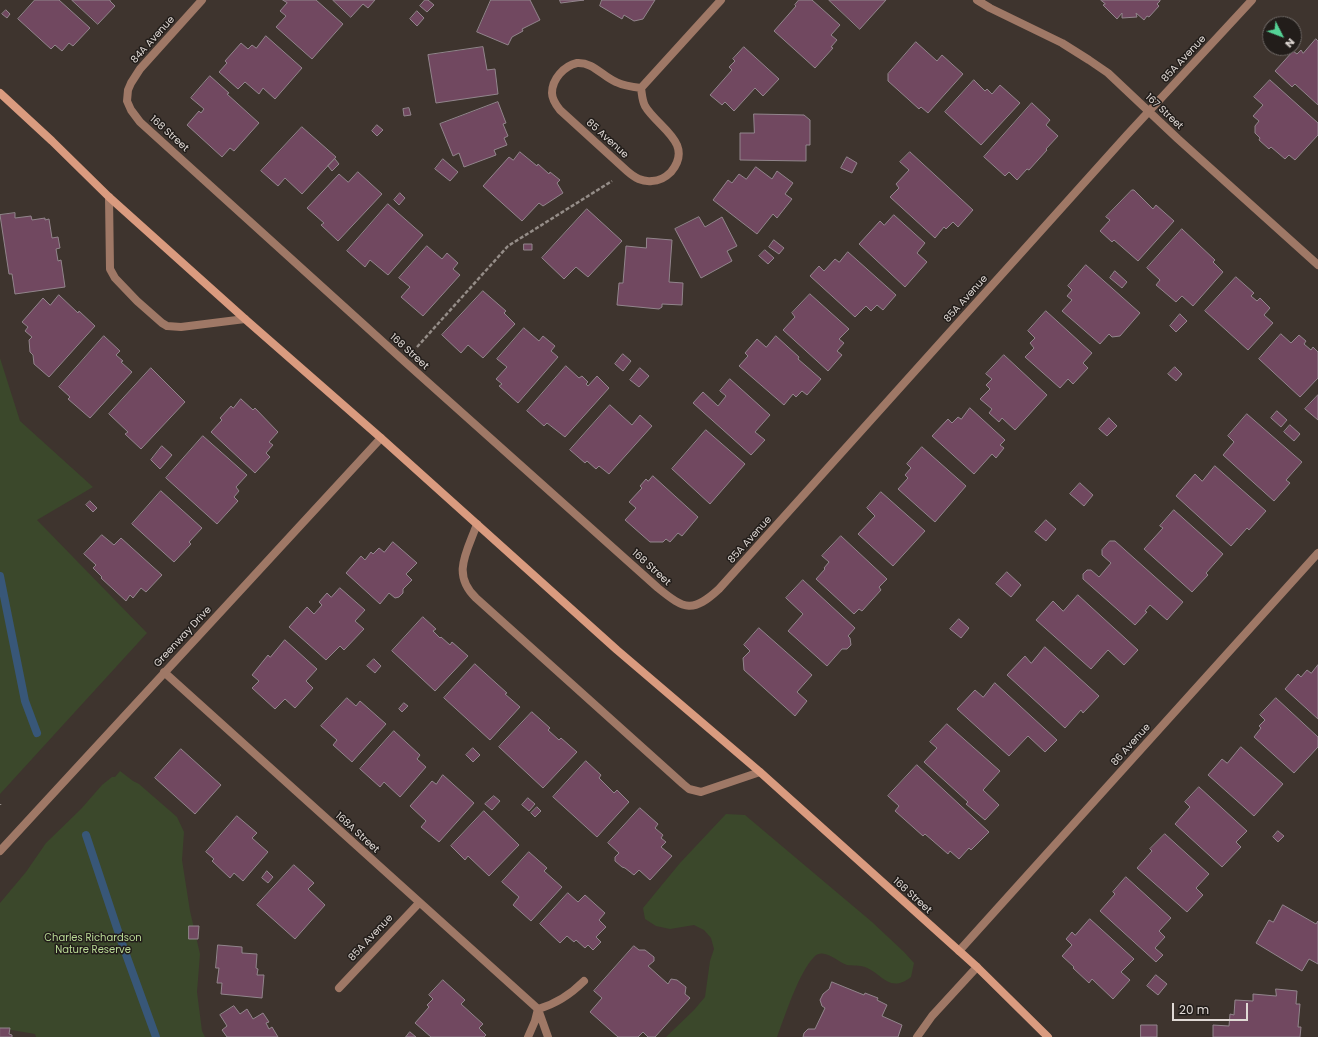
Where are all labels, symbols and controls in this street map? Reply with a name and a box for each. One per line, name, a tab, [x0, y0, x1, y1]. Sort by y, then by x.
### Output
street label: 84A Avenue	[129, 14, 177, 66]
north arrow	[1262, 16, 1302, 56]
street label: 85A Avenue	[1159, 33, 1209, 85]
text: N	[1281, 35, 1299, 52]
street label: 167 Street	[1143, 92, 1185, 132]
street label: 168 Street	[147, 114, 191, 154]
street label: 85 Avenue	[583, 117, 631, 161]
street label: 85A Avenue	[942, 273, 990, 325]
street label: 168 Street	[387, 332, 431, 372]
street label: 85A Avenue	[726, 514, 774, 566]
street label: 168 Street	[629, 548, 673, 588]
street label: Greenway Drive	[152, 604, 214, 670]
street label: 86 Avenue	[1109, 721, 1153, 769]
street label: 168A Street	[333, 810, 381, 856]
street label: 168 Street	[890, 876, 934, 916]
street label: 85A Avenue	[346, 912, 396, 964]
park label: Charles Richardson Nature Reserve	[44, 932, 142, 956]
scale bar	[1174, 995, 1250, 1021]
text: 20 m	[1179, 1001, 1209, 1018]

